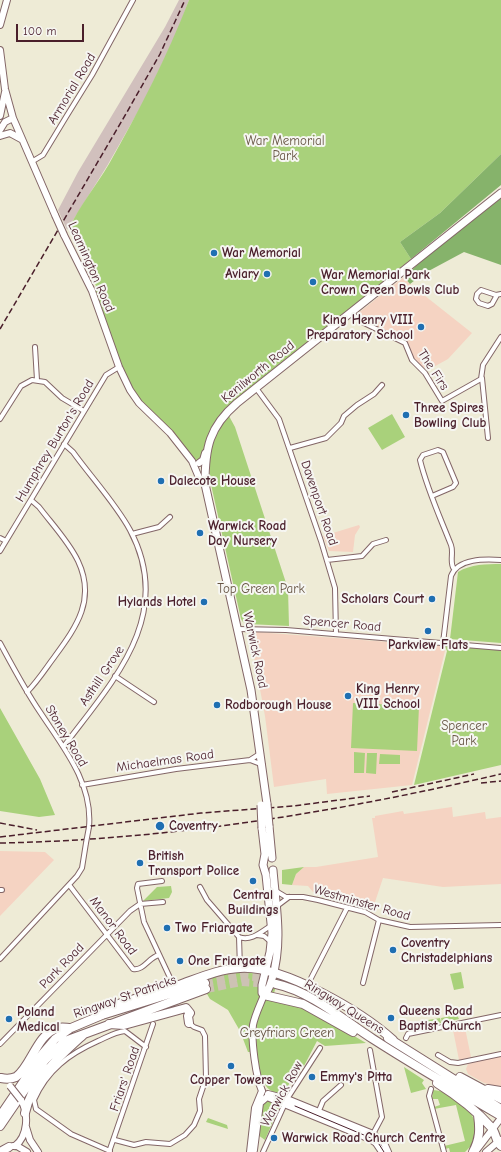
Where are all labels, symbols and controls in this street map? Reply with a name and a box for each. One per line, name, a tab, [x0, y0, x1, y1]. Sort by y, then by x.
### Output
scale bar	[18, 16, 86, 42]
text: 100 m	[23, 24, 56, 38]
street label: Armorial Road	[45, 51, 99, 127]
park label: War Memorial Park	[245, 133, 325, 164]
street label: Leamington Road	[64, 219, 118, 315]
place label: War Memorial	[222, 245, 301, 261]
marker: War Memorial	[209, 248, 219, 258]
place label: Aviary	[225, 266, 259, 282]
place label: War Memorial Park Crown Green Bowls Club	[321, 267, 459, 298]
marker: Aviary	[262, 269, 272, 279]
marker: War Memorial Park Crown Green Bowls Club	[308, 277, 318, 287]
place label: King Henry VIII Preparatory School	[307, 312, 413, 343]
marker: King Henry VIII Preparatory School	[416, 322, 426, 332]
street label: Kenilworth Road	[218, 338, 298, 406]
street label: The Firs	[414, 347, 452, 393]
street label: Humphrey Burton's Road	[12, 377, 98, 505]
place label: Three Spires Bowling Club	[414, 400, 486, 431]
marker: Three Spires Bowling Club	[401, 410, 411, 420]
street label: Davenport Road	[297, 458, 341, 548]
place label: Dalecote House	[169, 473, 256, 489]
marker: Dalecote House	[156, 476, 166, 486]
place label: Warwick Road Day Nursery	[208, 518, 286, 549]
marker: Warwick Road Day Nursery	[195, 528, 205, 538]
park label: Top Green Park	[217, 581, 305, 597]
place label: Scholars Court	[341, 591, 424, 607]
place label: Hylands Hotel	[118, 594, 196, 610]
marker: Scholars Court	[427, 594, 437, 604]
marker: Hylands Hotel	[199, 597, 209, 607]
street label: Warwick Road	[239, 610, 271, 690]
street label: Spencer Road	[302, 613, 382, 635]
marker: Parkview Flats	[423, 626, 433, 636]
place label: Parkview Flats	[388, 637, 468, 653]
street label: Asthill Grove	[76, 643, 128, 709]
place label: King Henry VIII School	[356, 681, 420, 712]
marker: King Henry VIII School	[343, 691, 353, 701]
place label: Rodborough House	[225, 697, 331, 713]
marker: Rodborough House	[212, 700, 222, 710]
street label: Stoney Road	[41, 702, 91, 770]
park label: Spencer Park	[441, 718, 487, 749]
street label: Michaelmas Road	[115, 746, 215, 776]
place label: Coventry	[169, 818, 218, 834]
marker: Coventry	[154, 820, 166, 832]
place label: British Transport Police	[148, 848, 239, 879]
marker: British Transport Police	[135, 858, 145, 868]
marker: Central Buildings	[248, 876, 258, 886]
street label: Westminster Road	[312, 882, 412, 924]
place label: Central Buildings	[228, 887, 278, 918]
street label: Manor Road	[86, 894, 140, 958]
place label: Two Friargate	[175, 920, 253, 936]
marker: Two Friargate	[162, 923, 172, 933]
place label: Coventry Christadelphians	[401, 935, 492, 966]
street label: Park Road	[36, 940, 88, 992]
marker: Coventry Christadelphians	[388, 945, 398, 955]
place label: One Friargate	[188, 953, 266, 969]
marker: One Friargate	[175, 956, 185, 966]
street label: Ringway St Patricks	[72, 972, 178, 1022]
street label: Ringway Queens	[301, 976, 387, 1038]
place label: Queens Road Baptist Church	[399, 1003, 481, 1034]
place label: Poland Medical	[17, 1004, 60, 1035]
marker: Queens Road Baptist Church	[386, 1013, 396, 1023]
marker: Poland Medical	[4, 1014, 14, 1024]
park label: Greyfriars Green	[240, 1025, 334, 1041]
street label: Friars' Road	[107, 1044, 143, 1114]
street label: Warwick Row	[258, 1059, 306, 1129]
marker: Copper Towers	[226, 1061, 236, 1071]
place label: Emmy's Pitta	[320, 1069, 392, 1085]
place label: Copper Towers	[190, 1072, 272, 1088]
marker: Emmy's Pitta	[307, 1072, 317, 1082]
place label: Warwick Road Church Centre	[282, 1130, 445, 1146]
marker: Warwick Road Church Centre	[269, 1133, 279, 1143]

